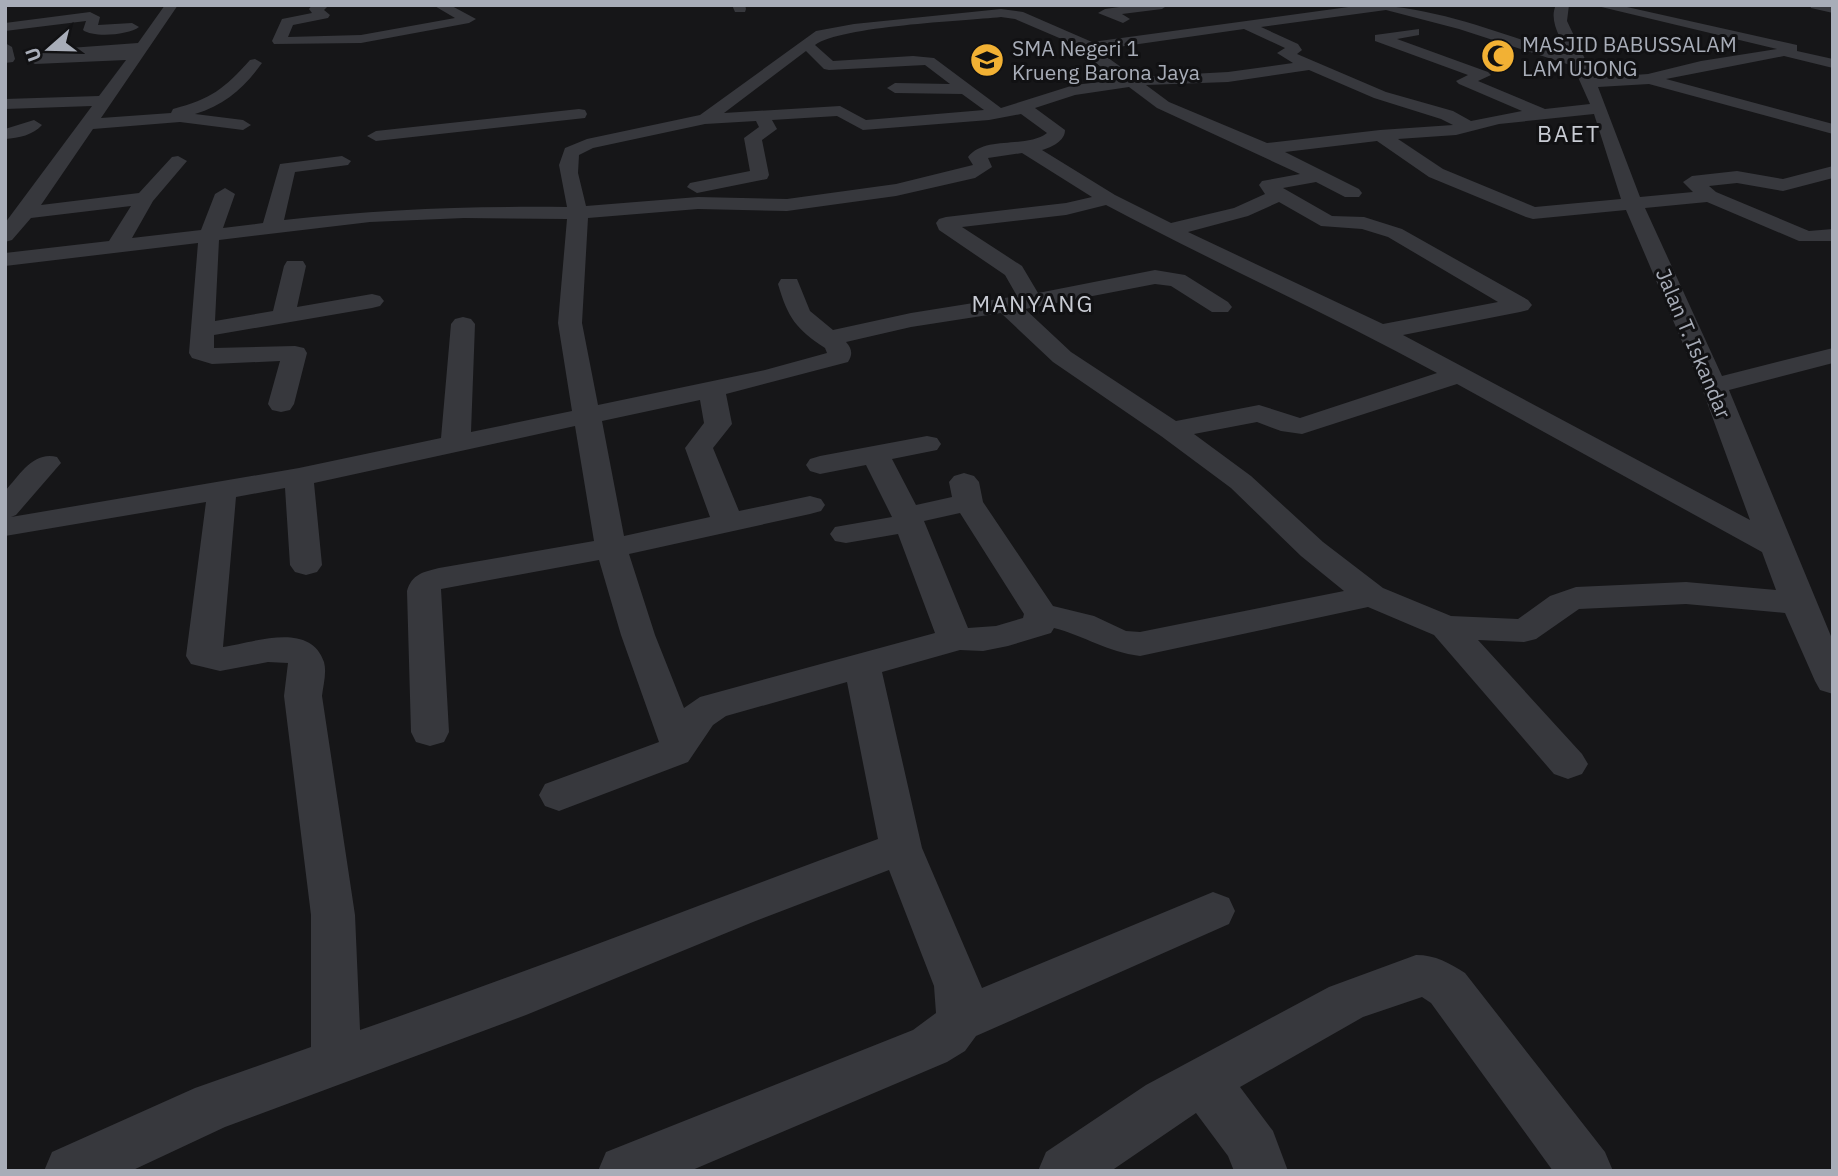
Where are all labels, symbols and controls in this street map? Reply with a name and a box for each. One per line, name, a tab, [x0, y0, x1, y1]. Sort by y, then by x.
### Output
north arrow	[14, 14, 84, 84]
place label: MASJID BABUSSALAM LAM UJONG	[1522, 30, 1737, 82]
place label: SMA Negeri 1 Krueng Barona Jaya	[1012, 34, 1200, 86]
mosque icon: MASJID BABUSSALAM LAM UJONG	[1479, 37, 1517, 75]
school or university icon: SMA Negeri 1 Krueng Barona Jaya	[968, 41, 1006, 79]
text: U	[19, 45, 47, 65]
district label: BAET	[1537, 118, 1601, 148]
street label: Jalan T. Iskandar	[1650, 264, 1738, 423]
district label: MANYANG	[971, 288, 1095, 318]

